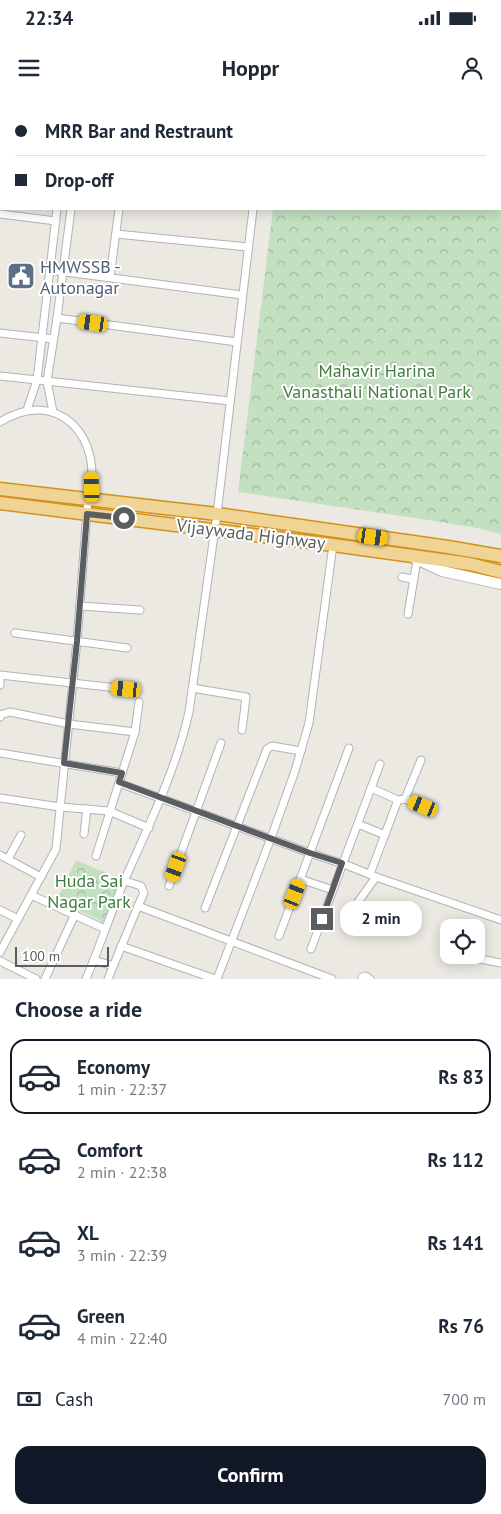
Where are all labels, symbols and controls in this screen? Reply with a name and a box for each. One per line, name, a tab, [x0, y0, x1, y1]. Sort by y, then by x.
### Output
text: 22:34	[25, 6, 73, 30]
icon: menu	[15, 54, 43, 82]
text: Hoppr	[222, 54, 279, 82]
icon: person	[458, 54, 486, 82]
text: MRR Bar and Restraunt	[45, 119, 233, 143]
text: Drop-off	[45, 168, 113, 192]
place label: HMWSSB - Autonagar	[40, 255, 121, 299]
public building icon: HMWSSB - Autonagar	[6, 261, 36, 291]
car	[77, 313, 108, 333]
park label: Mahavir Harina Vanasthali National Park	[282, 359, 471, 403]
car	[83, 472, 100, 502]
route start	[113, 507, 135, 529]
street label: Vijaywada Highway	[174, 513, 327, 555]
car	[357, 527, 388, 547]
car	[110, 680, 141, 698]
car	[406, 793, 439, 819]
car	[163, 850, 188, 884]
park label: Huda Sai Nagar Park	[47, 869, 131, 913]
car	[282, 877, 307, 911]
callout: 2 min	[340, 902, 422, 936]
route end	[311, 908, 333, 930]
text: 2 min	[361, 908, 401, 928]
map controls	[440, 919, 485, 964]
button: locate	[440, 919, 485, 964]
scale bar	[15, 944, 109, 967]
text: 100 m	[22, 947, 60, 965]
text: Choose a ride	[15, 995, 142, 1023]
icon: car	[17, 1054, 62, 1099]
text: Economy	[77, 1055, 150, 1079]
text: Rs 83	[438, 1065, 484, 1089]
text: 1 min · 22:37	[77, 1079, 167, 1099]
icon: car	[17, 1137, 62, 1182]
text: Comfort	[77, 1138, 143, 1162]
text: Rs 112	[427, 1148, 484, 1172]
text: 2 min · 22:38	[77, 1162, 167, 1182]
icon: car	[17, 1220, 62, 1265]
text: XL	[77, 1221, 99, 1245]
text: Rs 141	[427, 1231, 484, 1255]
text: 3 min · 22:39	[77, 1245, 167, 1265]
icon: car	[17, 1303, 62, 1348]
text: Green	[77, 1304, 125, 1328]
text: Rs 76	[438, 1314, 484, 1338]
text: 4 min · 22:40	[77, 1328, 167, 1348]
icon: cash	[15, 1385, 43, 1413]
text: Cash	[55, 1387, 93, 1411]
text: 700 m	[443, 1389, 486, 1409]
button: Confirm	[15, 1446, 486, 1504]

